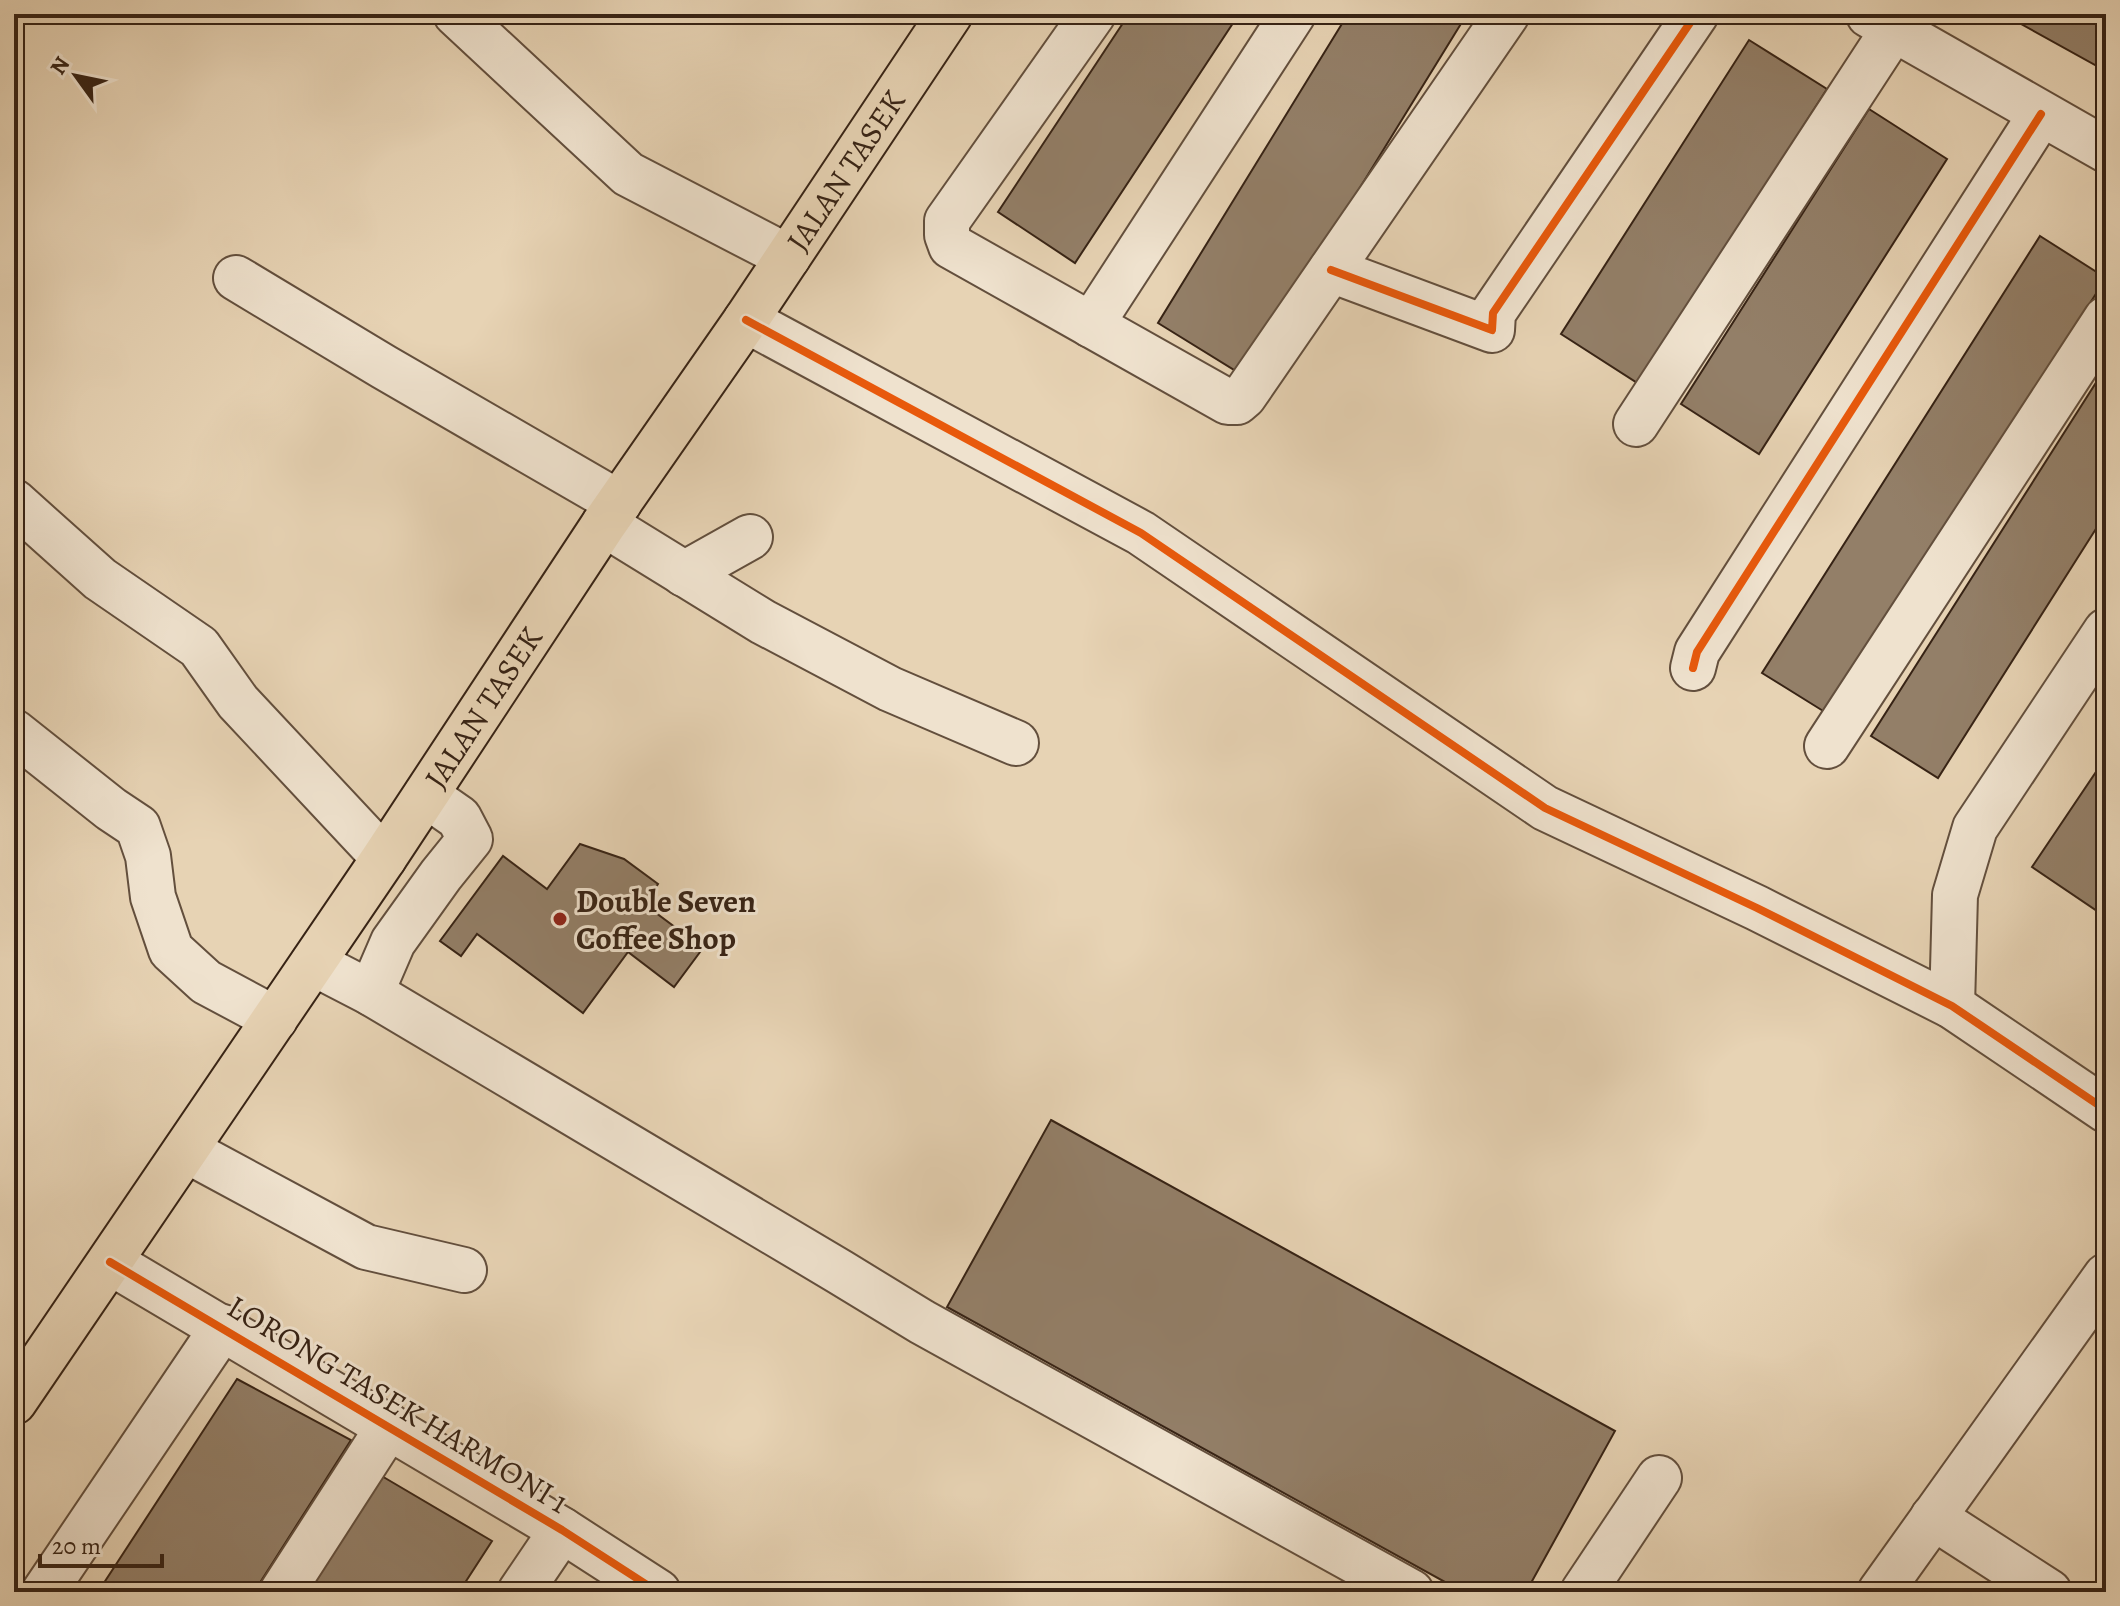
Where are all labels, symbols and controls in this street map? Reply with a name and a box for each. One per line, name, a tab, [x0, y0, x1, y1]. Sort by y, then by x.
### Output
north arrow	[36, 36, 116, 116]
text: N	[43, 51, 77, 81]
street label: JALAN TASEK	[776, 81, 915, 260]
street label: JALAN TASEK	[414, 618, 552, 797]
place label: Double Seven Coffee Shop	[576, 879, 756, 960]
marker: Double Seven Coffee Shop	[551, 910, 569, 928]
street label: LORONG TASEK HARMONI 1	[219, 1284, 577, 1524]
scale bar	[40, 1518, 162, 1568]
text: 20 m	[52, 1530, 101, 1562]

